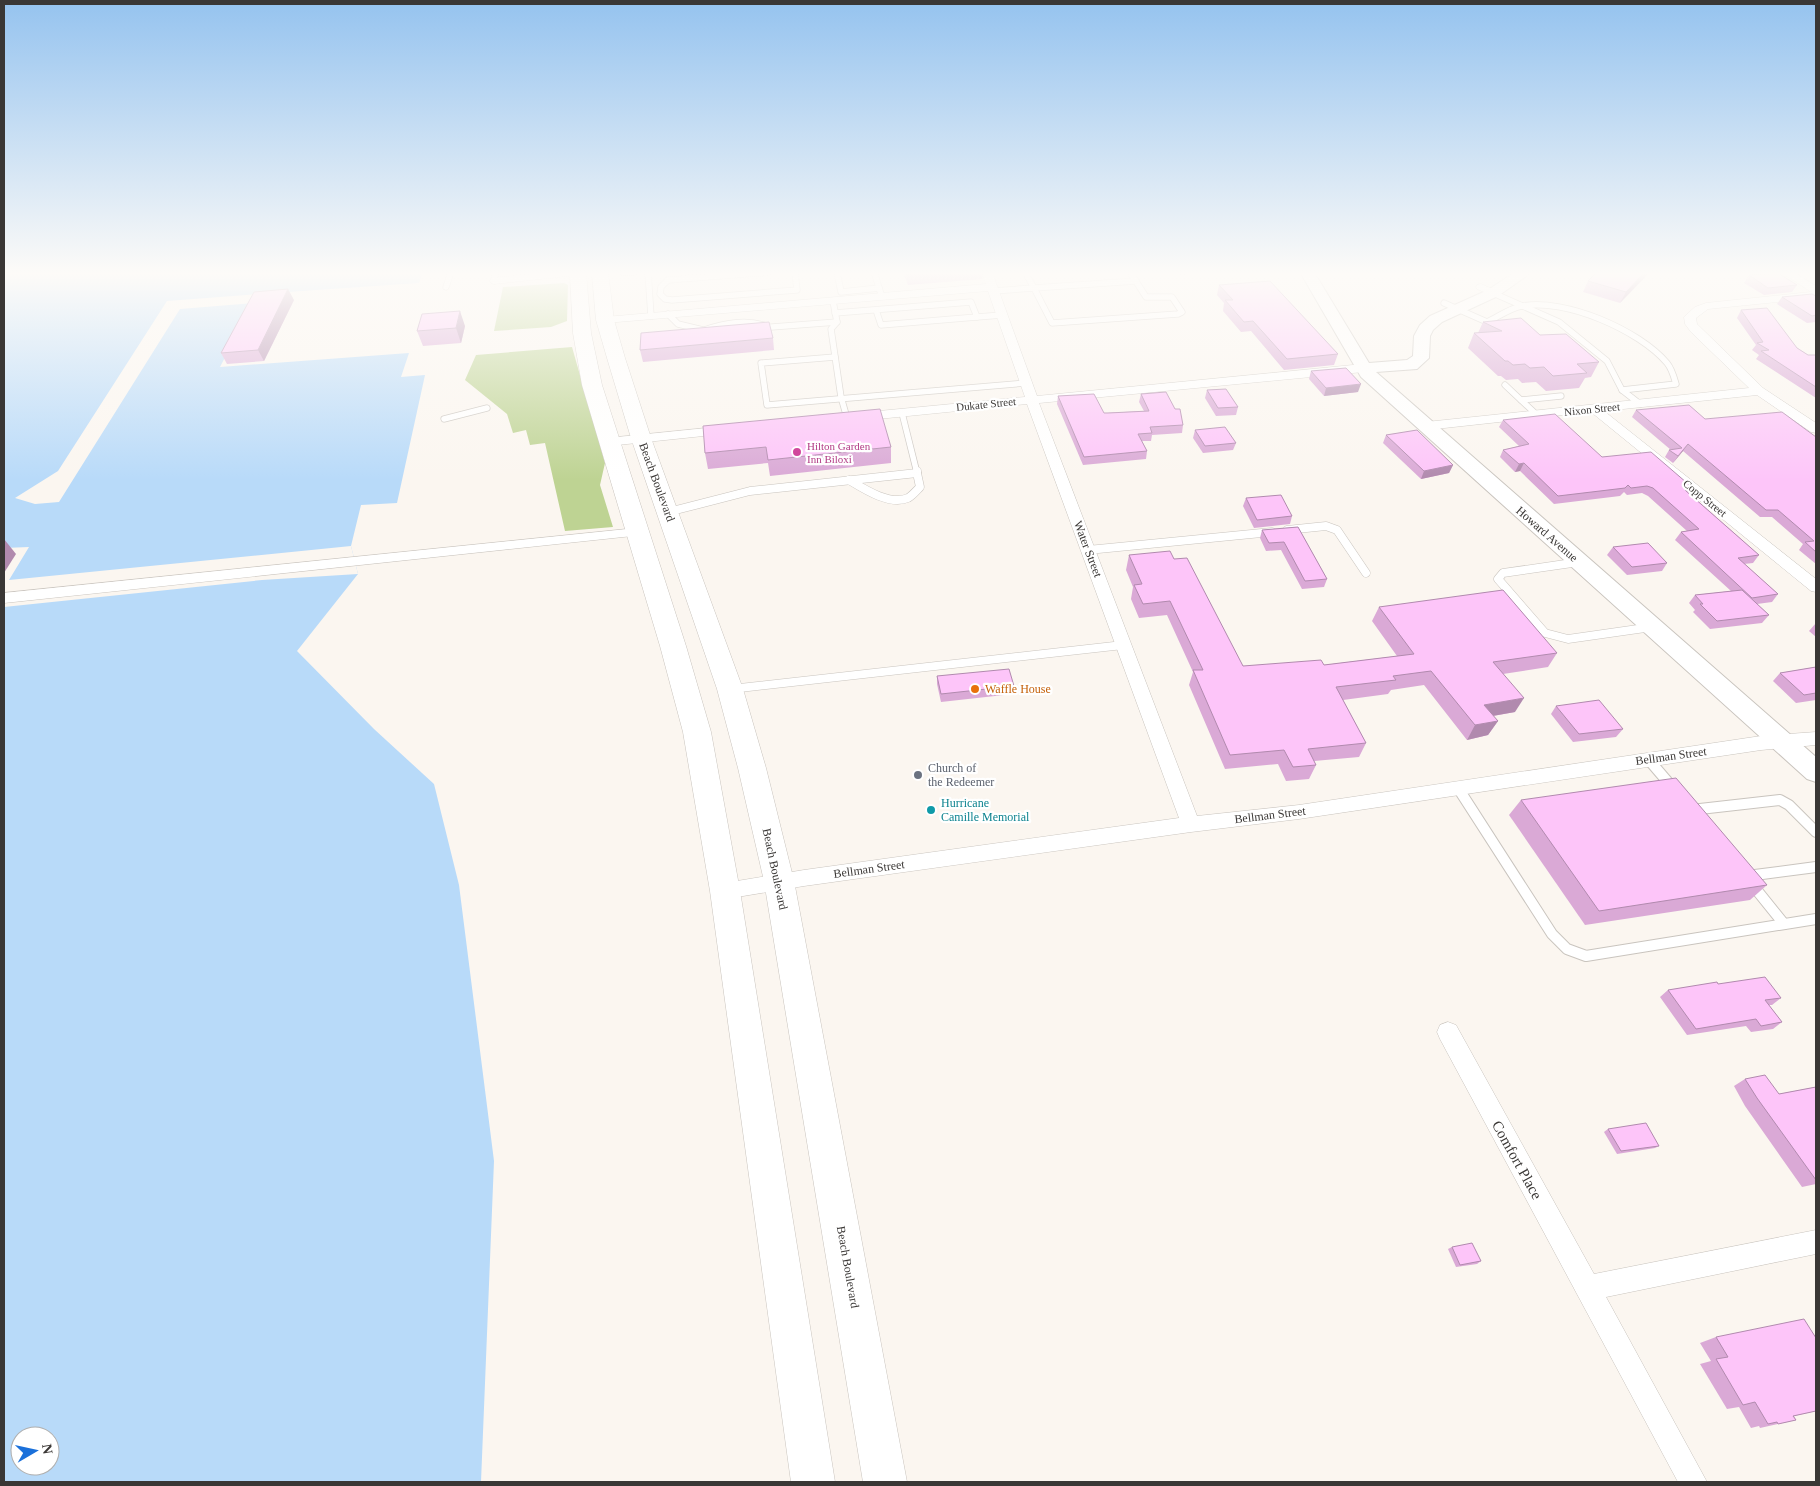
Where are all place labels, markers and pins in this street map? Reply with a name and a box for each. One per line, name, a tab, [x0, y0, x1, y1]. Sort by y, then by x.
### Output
place label: Hilton Garden Inn Biloxi	[807, 440, 871, 465]
marker: Hilton Garden Inn Biloxi	[791, 446, 803, 458]
place label: Waffle House	[985, 682, 1051, 696]
marker: Waffle House	[969, 683, 981, 695]
place label: Church of the Redeemer	[928, 761, 994, 789]
marker: Church of the Redeemer	[912, 769, 924, 781]
place label: Hurricane Camille Memorial	[941, 796, 1030, 824]
marker: Hurricane Camille Memorial	[925, 804, 937, 816]

